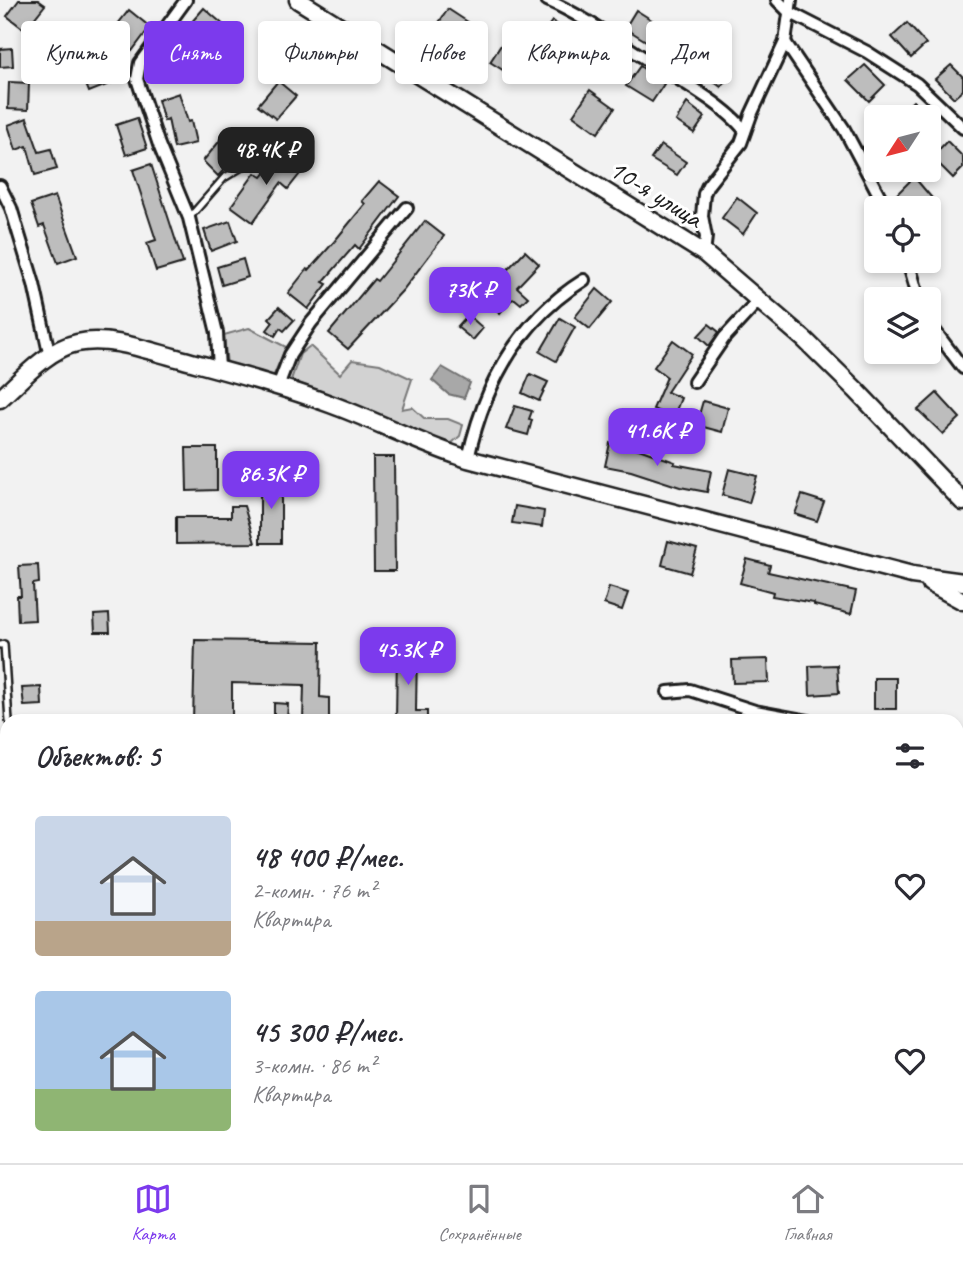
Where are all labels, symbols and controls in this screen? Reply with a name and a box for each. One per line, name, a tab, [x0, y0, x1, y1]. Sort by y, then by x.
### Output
chip: Купить	[21, 21, 130, 84]
chip: Снять	[144, 21, 244, 84]
chip: Фильтры	[258, 21, 381, 84]
chip: Новое	[395, 21, 488, 84]
chip: Квартира	[502, 21, 632, 84]
chip: Дом	[646, 21, 732, 84]
north arrow	[864, 105, 942, 182]
map controls	[864, 105, 941, 364]
pin: 48.4K ₽	[201, 128, 331, 187]
text: 48.4K ₽	[234, 135, 298, 164]
street label: 10-я улица	[603, 151, 711, 236]
button: locate	[864, 196, 941, 273]
pin: 73K ₽	[421, 268, 519, 327]
text: 73K ₽	[445, 275, 495, 304]
button: layers	[864, 287, 941, 364]
pin: 41.6K ₽	[592, 408, 722, 468]
text: 41.6K ₽	[624, 416, 690, 445]
pin: 86.3K ₽	[206, 452, 336, 511]
text: 86.3K ₽	[238, 459, 304, 488]
pin: 45.3K ₽	[343, 628, 473, 687]
text: 45.3K ₽	[376, 635, 440, 664]
text: Объектов: 5	[35, 737, 160, 775]
icon: filters	[891, 737, 929, 775]
text: 48 400 ₽/мес.	[252, 838, 403, 876]
icon: home	[91, 844, 175, 928]
icon: heart	[891, 867, 929, 905]
text: 2-комн. · 76 m²	[252, 876, 376, 905]
text: Квартира	[252, 905, 330, 934]
text: 45 300 ₽/мес.	[252, 1013, 403, 1051]
icon: home	[91, 1019, 175, 1103]
icon: heart	[891, 1042, 929, 1080]
text: 3-комн. · 86 m²	[252, 1051, 376, 1080]
text: Квартира	[252, 1080, 330, 1109]
tab: Карта	[132, 1180, 175, 1246]
tab: Сохранённые	[438, 1180, 521, 1246]
tab: Главная	[784, 1180, 831, 1246]

